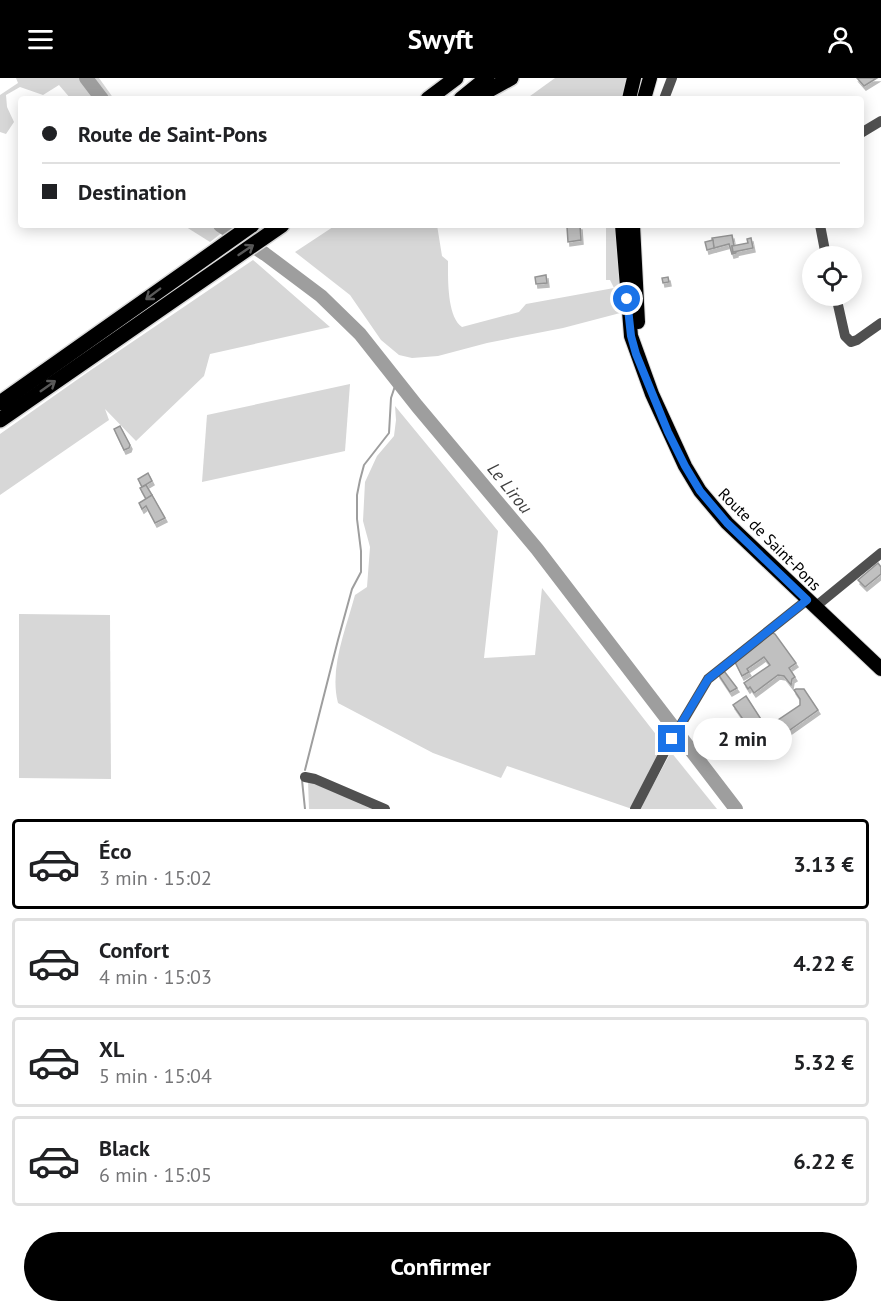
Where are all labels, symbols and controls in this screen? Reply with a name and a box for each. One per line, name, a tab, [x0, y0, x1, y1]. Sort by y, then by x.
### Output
text: Swyft	[408, 22, 473, 56]
icon: menu	[24, 23, 57, 56]
icon: person	[824, 23, 857, 56]
text: Route de Saint-Pons	[78, 120, 267, 148]
text: Destination	[78, 178, 187, 206]
one-way arrow	[237, 243, 254, 255]
map controls	[802, 246, 862, 306]
button: locate	[802, 246, 862, 306]
route start	[613, 285, 640, 312]
one-way arrow	[146, 288, 162, 301]
one-way arrow	[39, 380, 55, 392]
water label: Le Lirou	[483, 458, 537, 518]
street label: Route de Saint-Pons	[714, 483, 826, 595]
callout: 2 min	[693, 718, 792, 760]
route end	[658, 725, 685, 752]
text: 2 min	[718, 726, 767, 752]
icon: car	[27, 837, 81, 891]
text: Éco	[99, 837, 131, 865]
text: 3.13 €	[793, 850, 854, 878]
text: 3 min · 15:02	[99, 865, 212, 891]
icon: car	[27, 936, 81, 990]
text: Confort	[99, 936, 169, 964]
text: 4.22 €	[793, 949, 854, 977]
text: 4 min · 15:03	[99, 964, 212, 990]
icon: car	[27, 1035, 81, 1089]
text: XL	[99, 1035, 124, 1063]
text: 5.32 €	[793, 1048, 854, 1076]
text: 5 min · 15:04	[99, 1063, 212, 1089]
icon: car	[27, 1134, 81, 1188]
text: Black	[99, 1134, 150, 1162]
text: 6.22 €	[793, 1147, 854, 1175]
text: 6 min · 15:05	[99, 1162, 212, 1188]
button: Confirmer	[24, 1232, 857, 1301]

